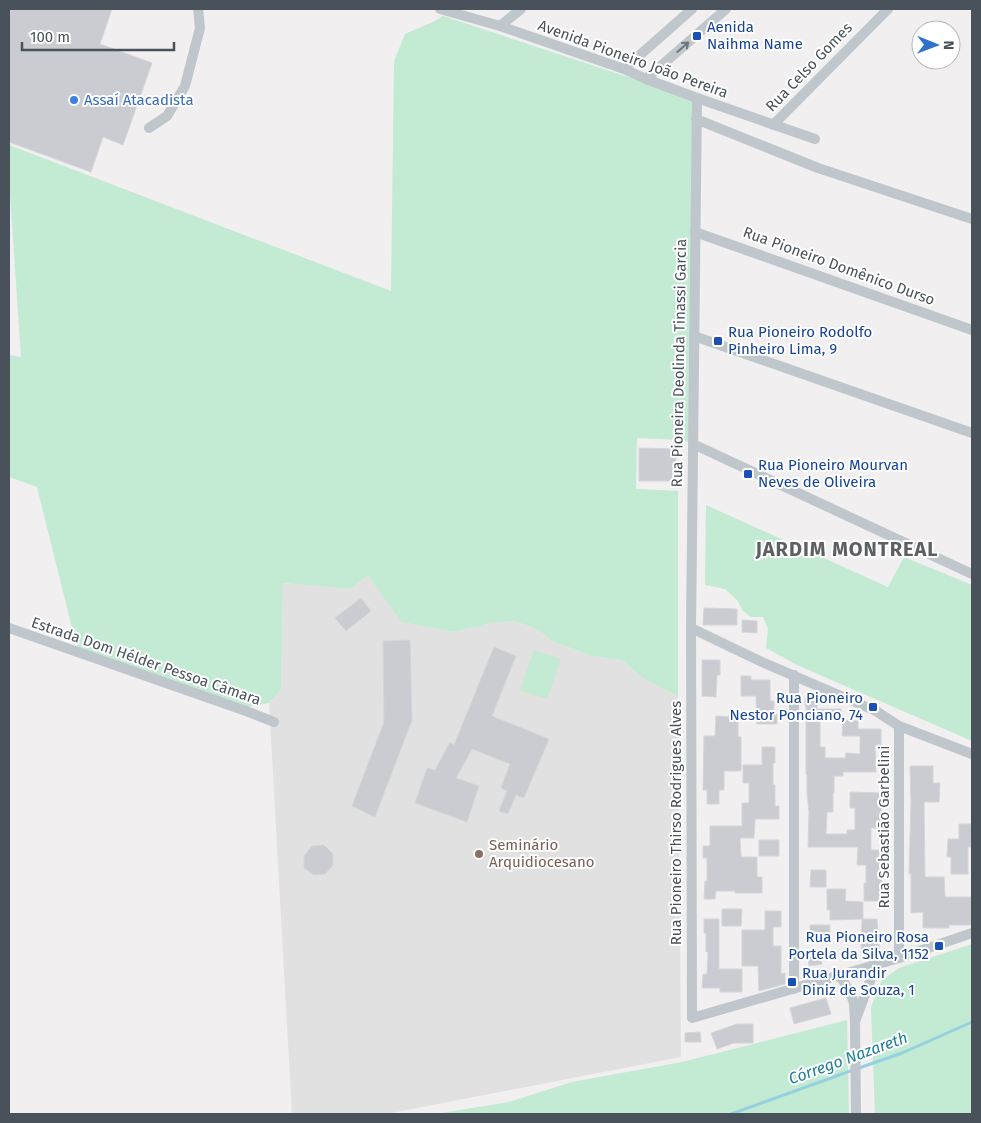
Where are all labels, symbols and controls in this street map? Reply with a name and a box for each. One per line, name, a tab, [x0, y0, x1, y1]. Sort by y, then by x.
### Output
street label: Avenida Pioneiro João Pereira	[536, 16, 730, 102]
place label: Aenida Naihma Name	[707, 18, 803, 53]
street label: Rua Celso Gomes	[762, 19, 856, 115]
scale bar	[22, 20, 175, 52]
north arrow	[911, 20, 961, 70]
text: 100 m	[30, 28, 70, 46]
marker: Aenida Naihma Name	[691, 30, 703, 42]
text: N	[940, 40, 957, 50]
one-way arrow	[676, 42, 689, 53]
place label: Assaí Atacadista	[84, 91, 194, 109]
marker: Assaí Atacadista	[68, 94, 80, 106]
street label: Rua Pioneiro Domênico Durso	[741, 223, 937, 309]
street label: Rua Pioneira Deolinda Tinassi Garcia	[668, 238, 690, 488]
place label: Rua Pioneiro Rodolfo Pinheiro Lima, 9	[728, 323, 872, 358]
marker: Rua Pioneiro Rodolfo Pinheiro Lima, 9	[712, 335, 724, 347]
place label: Rua Pioneiro Mourvan Neves de Oliveira	[758, 456, 908, 491]
marker: Rua Pioneiro Mourvan Neves de Oliveira	[742, 468, 754, 480]
district label: JARDIM MONTREAL	[754, 537, 939, 561]
street label: Estrada Dom Hélder Pessoa Câmara	[29, 613, 263, 709]
place label: Rua Pioneiro Nestor Ponciano, 74	[729, 689, 863, 724]
street label: Rua Pioneiro Thirso Rodrigues Alves	[667, 701, 685, 945]
marker: Rua Pioneiro Nestor Ponciano, 74	[867, 701, 879, 713]
street label: Rua Sebastião Garbelini	[875, 746, 893, 908]
place label: Seminário Arquidiocesano	[489, 836, 594, 871]
marker: Seminário Arquidiocesano	[473, 848, 485, 860]
place label: Rua Pioneiro Rosa Portela da Silva, 1152	[788, 928, 929, 963]
marker: Rua Pioneiro Rosa Portela da Silva, 1152	[933, 940, 945, 952]
place label: Rua Jurandir Diniz de Souza, 1	[802, 964, 915, 999]
marker: Rua Jurandir Diniz de Souza, 1	[786, 976, 798, 988]
water label: Córrego Nazareth	[786, 1028, 910, 1088]

